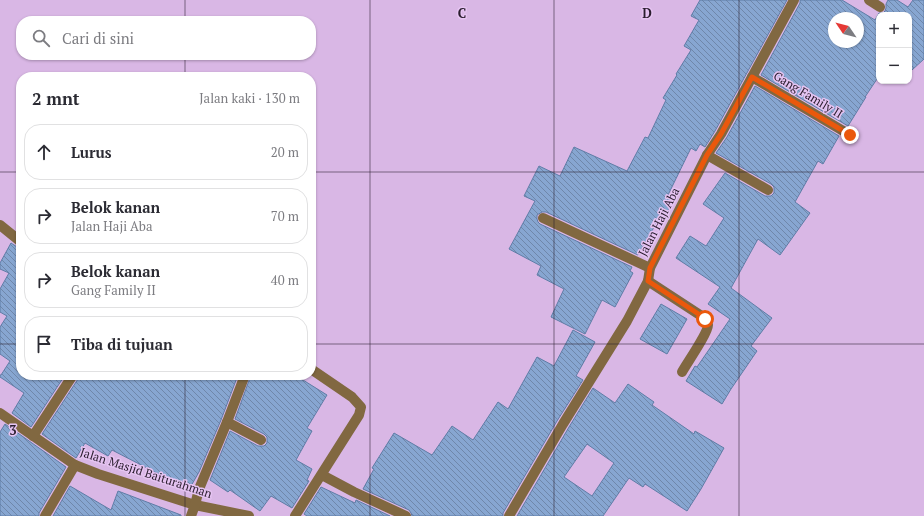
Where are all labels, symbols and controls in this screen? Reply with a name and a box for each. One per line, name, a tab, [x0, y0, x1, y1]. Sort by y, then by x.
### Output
text: C	[458, 4, 466, 22]
text: D	[642, 4, 652, 22]
north arrow	[828, 12, 864, 48]
map controls	[876, 12, 912, 84]
button: +	[876, 12, 912, 48]
search box	[16, 16, 316, 60]
icon: search	[30, 27, 52, 49]
text: Cari di sini	[62, 28, 134, 48]
button: −	[876, 48, 912, 84]
street label: Gang Family II	[771, 68, 846, 121]
text: 2 mnt	[32, 87, 80, 110]
text: Jalan kaki · 130 m	[199, 89, 300, 107]
route end	[841, 126, 859, 144]
icon: ahead	[33, 141, 55, 163]
text: Lurus	[71, 142, 112, 162]
text: 20 m	[271, 143, 299, 161]
street label: Jalan Haji Aba	[635, 185, 682, 259]
text: Belok kanan	[71, 197, 160, 217]
icon: right	[33, 205, 55, 227]
text: 70 m	[271, 207, 299, 225]
text: Jalan Haji Aba	[71, 217, 152, 235]
text: Belok kanan	[71, 261, 160, 281]
icon: right	[33, 269, 55, 291]
text: 40 m	[271, 271, 299, 289]
text: Gang Family II	[71, 281, 156, 299]
route start	[696, 310, 714, 328]
icon: arrive	[33, 333, 55, 355]
text: Tiba di tujuan	[71, 334, 173, 354]
text: 3	[9, 421, 17, 439]
street label: Jalan Masjid Baiturahman	[78, 444, 214, 501]

